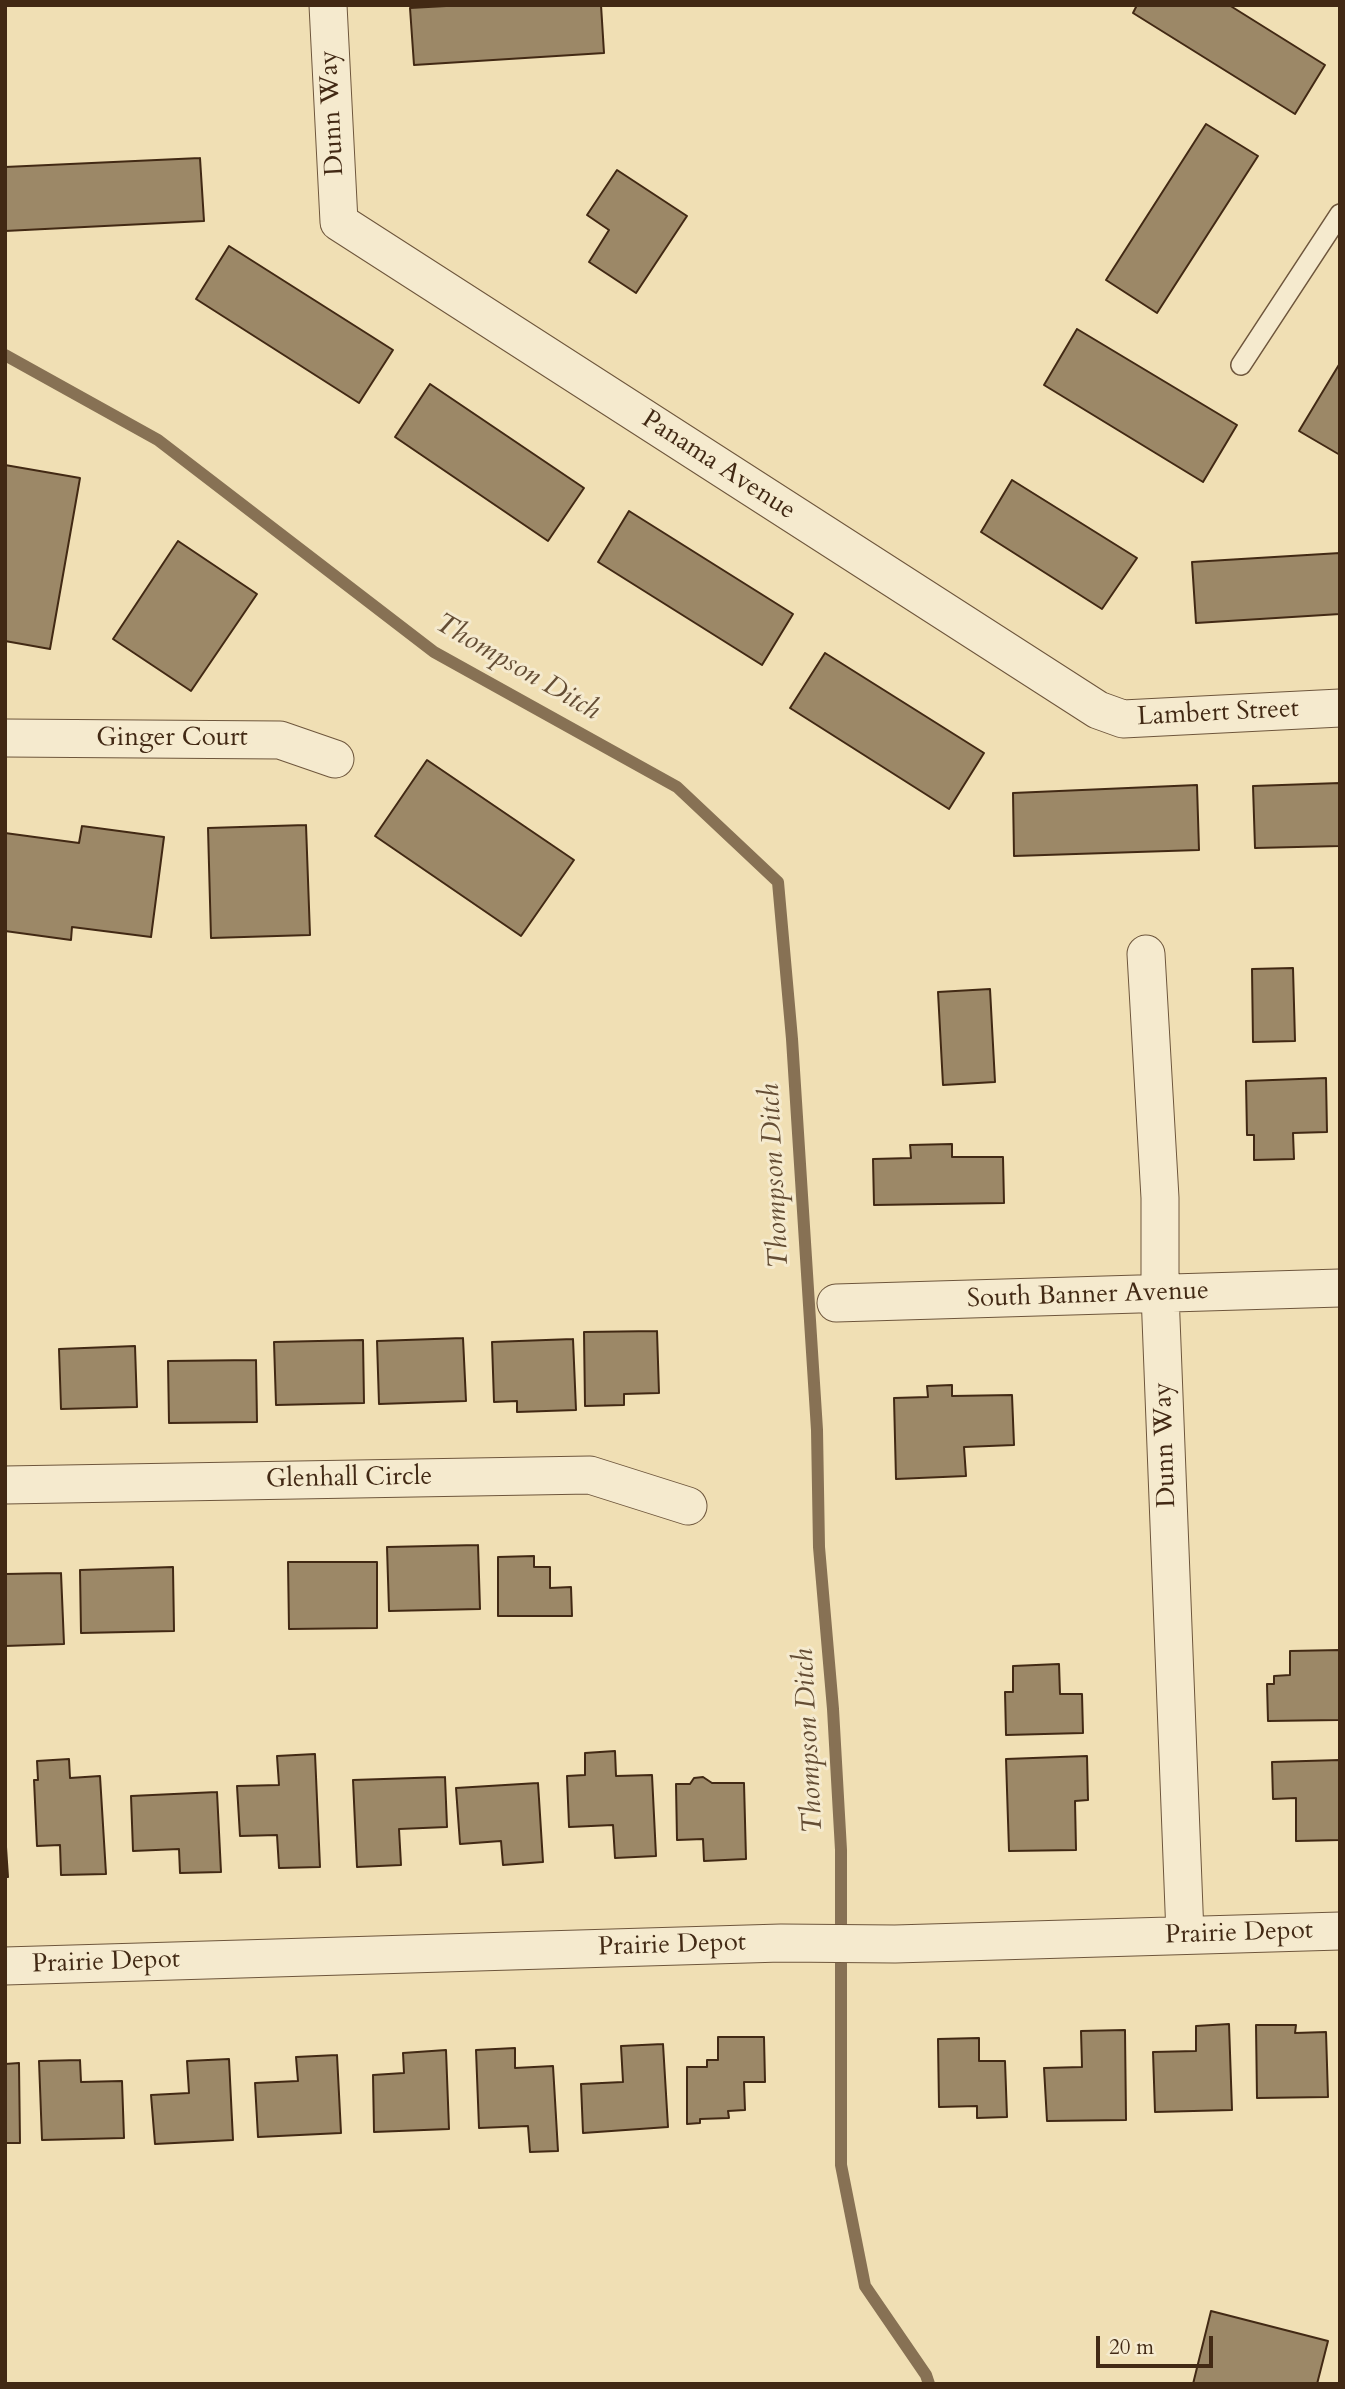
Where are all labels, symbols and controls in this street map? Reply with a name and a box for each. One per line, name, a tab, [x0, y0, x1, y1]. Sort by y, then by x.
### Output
street label: Dunn Way	[314, 49, 352, 177]
street label: Panama Avenue	[635, 405, 801, 527]
water label: Thompson Ditch	[429, 607, 605, 729]
street label: Lambert Street	[1136, 694, 1300, 734]
street label: Ginger Court	[96, 723, 248, 755]
water label: Thompson Ditch	[754, 1083, 798, 1269]
street label: South Banner Avenue	[967, 1276, 1209, 1316]
street label: Dunn Way	[1148, 1382, 1184, 1508]
street label: Glenhall Circle	[266, 1462, 432, 1496]
water label: Thompson Ditch	[788, 1648, 832, 1834]
street label: Prairie Depot	[1164, 1916, 1314, 1952]
street label: Prairie Depot	[597, 1928, 747, 1964]
street label: Prairie Depot	[31, 1945, 181, 1981]
scale bar	[1100, 2322, 1217, 2366]
text: 20 m	[1109, 2333, 1154, 2362]

